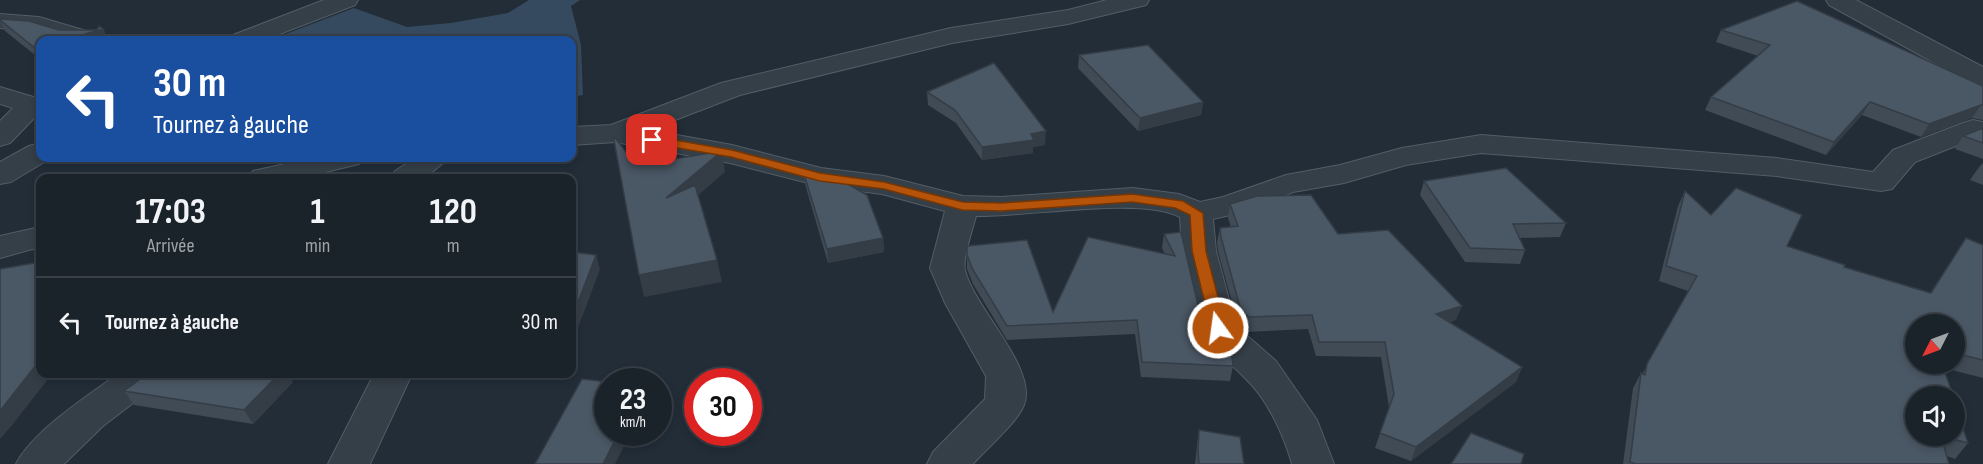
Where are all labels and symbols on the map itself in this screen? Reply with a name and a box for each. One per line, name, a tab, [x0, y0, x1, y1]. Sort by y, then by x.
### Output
pin	[626, 114, 677, 165]
position arrow	[1186, 296, 1250, 360]
north arrow	[1905, 314, 1965, 374]
speed limit sign: 30	[684, 368, 762, 446]

